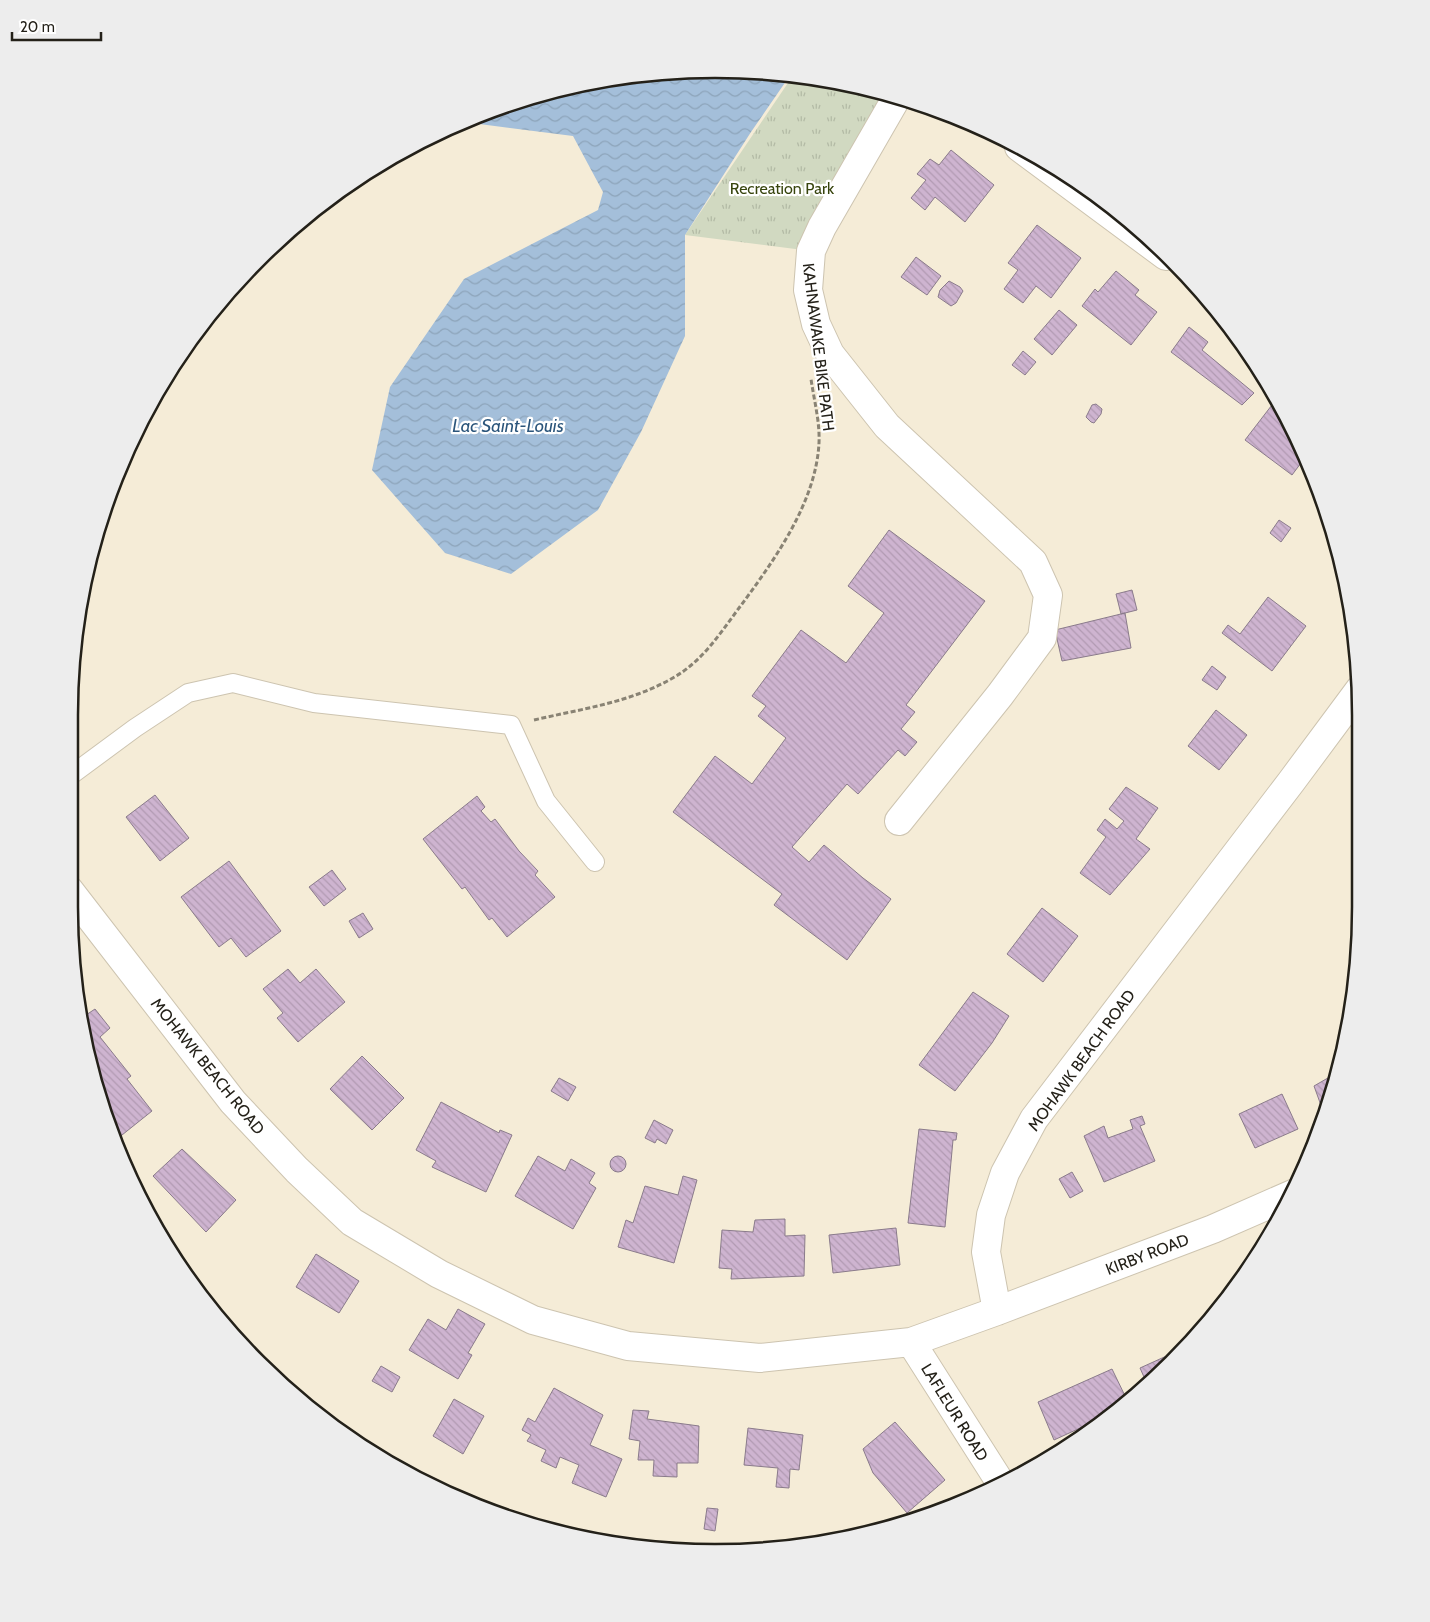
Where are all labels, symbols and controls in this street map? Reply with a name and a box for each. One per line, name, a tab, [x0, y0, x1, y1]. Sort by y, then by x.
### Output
scale bar	[12, 10, 101, 42]
text: 20 m	[20, 18, 55, 36]
park label: Recreation Park	[730, 179, 835, 198]
street label: KAHNAWAKE BIKE PATH	[799, 262, 838, 432]
water label: Lac Saint-Louis	[452, 415, 564, 437]
street label: MOHAWK BEACH ROAD	[1024, 986, 1139, 1135]
street label: MOHAWK BEACH ROAD	[147, 994, 268, 1138]
street label: KIRBY ROAD	[1103, 1230, 1192, 1279]
street label: LAFLEUR ROAD	[917, 1360, 992, 1464]

